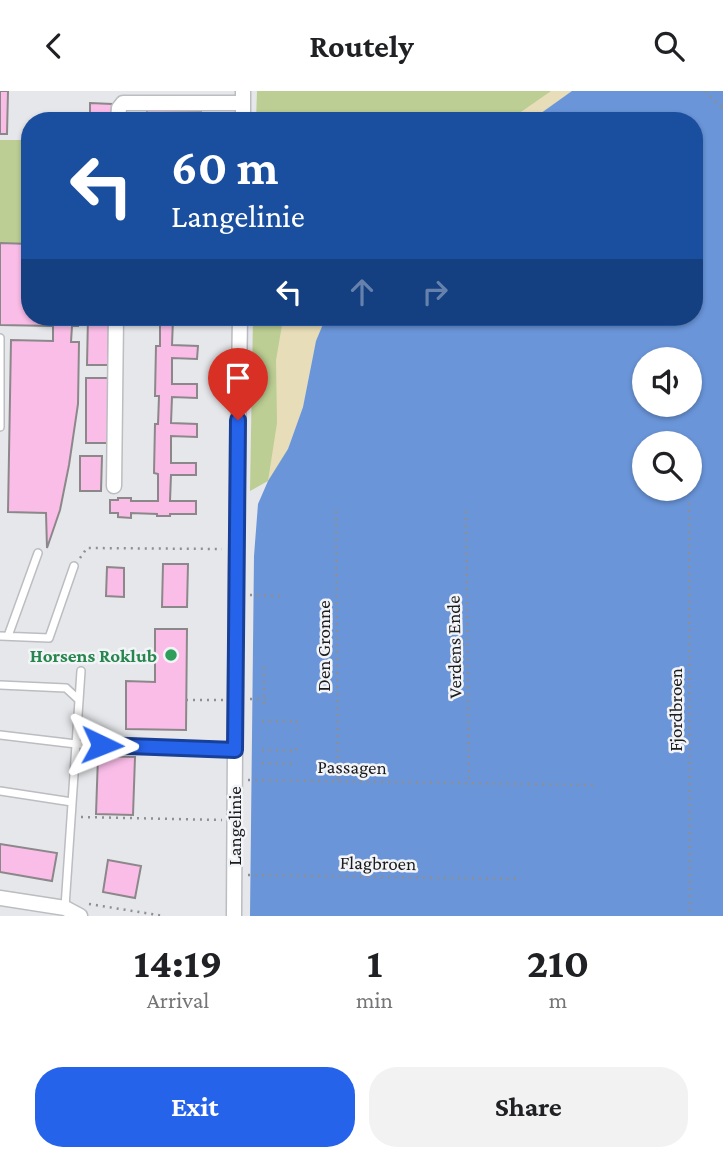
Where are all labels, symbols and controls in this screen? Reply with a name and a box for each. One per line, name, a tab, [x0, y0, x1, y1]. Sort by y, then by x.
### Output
icon: back	[35, 27, 73, 65]
icon: search	[650, 27, 688, 65]
text: Routely	[309, 28, 414, 64]
icon: left	[56, 140, 147, 231]
text: 60 m	[171, 140, 278, 195]
text: Langelinie	[171, 198, 305, 234]
icon: left	[270, 273, 308, 311]
icon: ahead	[343, 273, 381, 311]
icon: right	[416, 273, 454, 311]
map controls	[632, 347, 702, 501]
button: sound	[632, 347, 702, 417]
pin	[208, 348, 268, 420]
icon: arrive	[219, 359, 257, 397]
button: search	[632, 431, 702, 501]
street label: Verdens Ende	[443, 595, 465, 699]
street label: Den Gronne	[313, 600, 334, 692]
place label: Horsens Roklub	[30, 645, 157, 666]
marker: Horsens Roklub	[163, 647, 179, 663]
street label: Fjordbroen	[665, 668, 687, 752]
position arrow	[65, 708, 139, 782]
street label: Passagen	[317, 756, 387, 778]
street label: Langelinie	[224, 786, 245, 866]
street label: Flagbroen	[340, 852, 416, 874]
text: 14:19	[134, 939, 222, 986]
text: 1	[367, 939, 382, 986]
text: 210	[527, 939, 589, 986]
text: Arrival	[147, 987, 209, 1013]
text: min	[356, 987, 393, 1013]
text: m	[549, 987, 567, 1013]
button: Exit	[35, 1067, 355, 1147]
button: Share	[369, 1067, 688, 1147]

